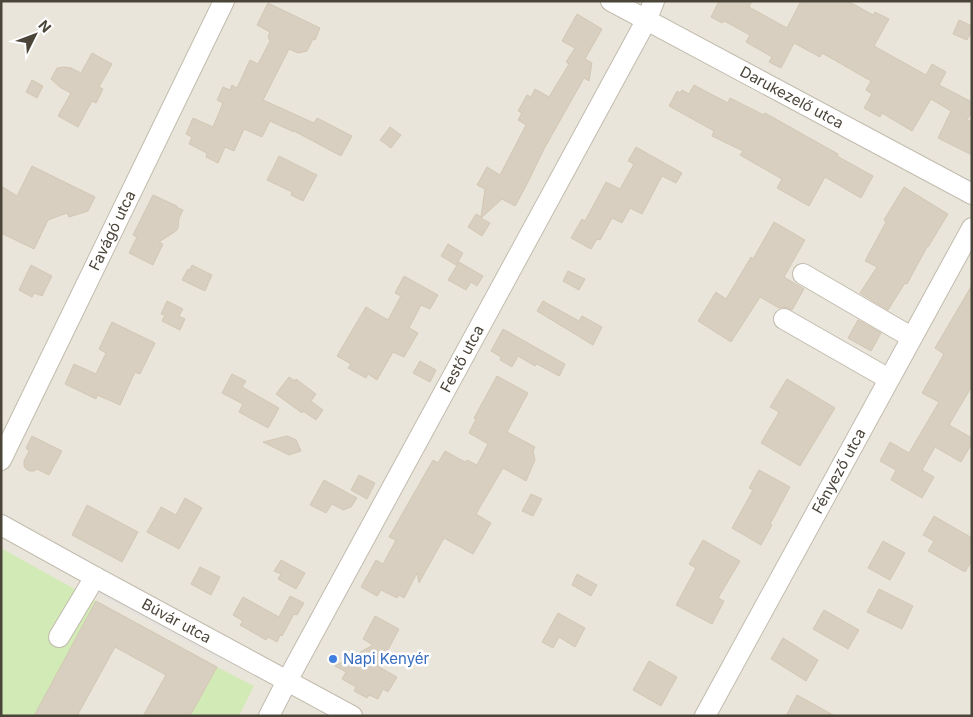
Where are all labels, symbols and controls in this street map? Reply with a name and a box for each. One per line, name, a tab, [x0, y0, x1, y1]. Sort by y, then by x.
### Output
north arrow	[10, 10, 60, 60]
text: N	[35, 16, 55, 36]
street label: Darukezelő utca	[737, 62, 847, 133]
street label: Favágó utca	[84, 187, 139, 274]
street label: Festő utca	[436, 322, 488, 396]
street label: Fényező utca	[807, 425, 869, 517]
street label: Búvár utca	[139, 594, 215, 647]
place label: Napi Kenyér	[343, 649, 430, 668]
marker: Napi Kenyér	[327, 653, 339, 665]

